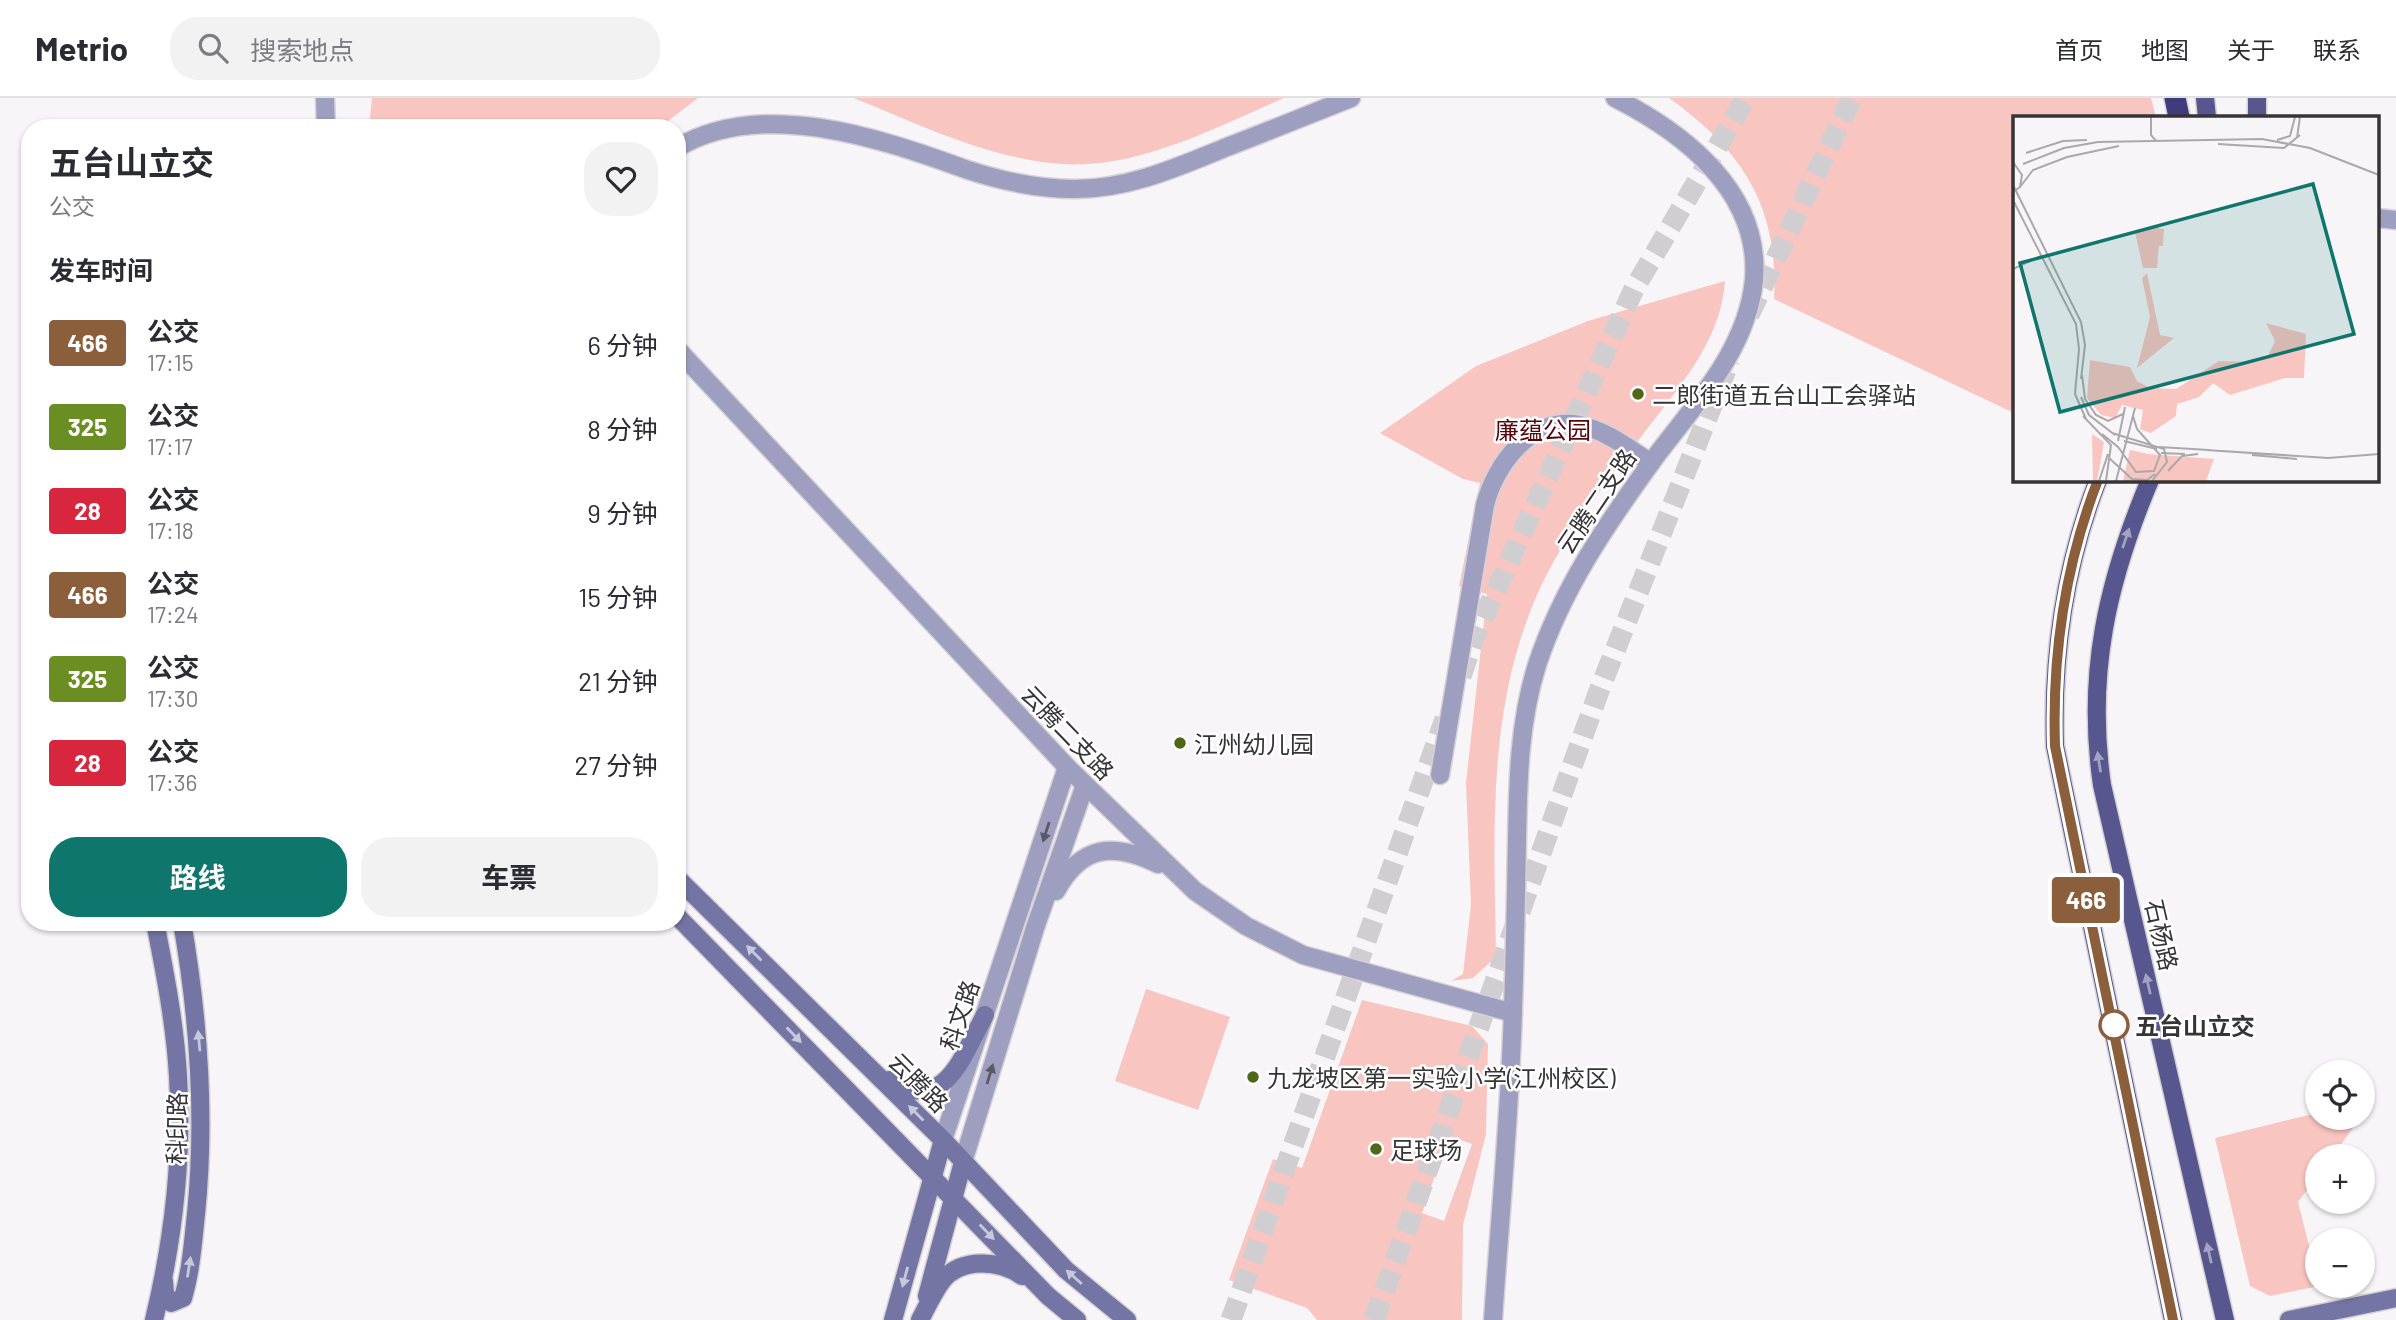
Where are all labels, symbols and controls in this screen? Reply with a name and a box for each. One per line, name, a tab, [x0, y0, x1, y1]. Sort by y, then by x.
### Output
search box	[170, 17, 660, 80]
text: Metrio	[35, 28, 128, 68]
icon: search	[194, 29, 232, 67]
text: 搜索地点	[250, 34, 354, 65]
text: 首页	[2055, 35, 2103, 64]
text: 地图	[2141, 35, 2189, 64]
text: 关于	[2227, 35, 2275, 64]
text: 联系	[2313, 35, 2361, 64]
inset map	[2013, 116, 2378, 481]
text: 五台山立交	[49, 142, 214, 182]
button: heart	[584, 142, 658, 216]
text: 公交	[49, 192, 95, 220]
text: 发车时间	[49, 254, 153, 285]
text: 公交	[147, 315, 199, 346]
text: 466	[67, 328, 108, 357]
text: 6 分钟	[587, 329, 658, 360]
text: 17:15	[147, 348, 194, 376]
place label: 二郎街道五台山工会驿站	[1652, 380, 1916, 409]
marker: 二郎街道五台山工会驿站	[1630, 386, 1646, 402]
text: 公交	[147, 399, 199, 430]
text: 325	[68, 412, 107, 441]
text: 8 分钟	[587, 413, 658, 444]
park label: 廉蕴公园	[1495, 415, 1591, 444]
text: 17:17	[147, 432, 193, 460]
street label: 云腾二支路	[1550, 443, 1642, 559]
text: 公交	[147, 483, 199, 514]
text: 28	[74, 496, 101, 525]
text: 9 分钟	[587, 497, 658, 528]
text: 17:18	[147, 516, 194, 544]
one-way arrow	[2121, 528, 2132, 549]
text: 公交	[147, 567, 199, 598]
text: 466	[67, 580, 108, 609]
text: 15 分钟	[578, 581, 658, 612]
text: 17:24	[147, 600, 199, 628]
text: 公交	[147, 651, 199, 682]
text: 325	[68, 664, 107, 693]
text: 21 分钟	[578, 665, 658, 696]
street label: 云腾二支路	[1016, 679, 1120, 785]
text: 17:30	[147, 684, 199, 712]
place label: 江州幼儿园	[1194, 729, 1314, 758]
text: 公交	[147, 735, 199, 766]
marker: 江州幼儿园	[1172, 735, 1188, 751]
text: 28	[74, 748, 101, 777]
text: 27 分钟	[575, 749, 658, 780]
one-way arrow	[2093, 751, 2104, 773]
text: 17:36	[147, 768, 197, 796]
one-way arrow	[1040, 822, 1051, 843]
button: 路线	[49, 837, 347, 917]
button: 车票	[361, 837, 658, 917]
line badge: 466	[2046, 877, 2126, 923]
text: 466	[2066, 885, 2106, 914]
street label: 石杨路	[2140, 897, 2184, 973]
one-way arrow	[746, 946, 763, 962]
one-way arrow	[2142, 973, 2153, 995]
street label: 科文路	[934, 976, 984, 1054]
marker: 五台山立交	[2099, 1010, 2129, 1040]
place label: 五台山立交	[2135, 1011, 2255, 1040]
one-way arrow	[785, 1026, 801, 1043]
one-way arrow	[193, 1030, 204, 1052]
street label: 云腾路	[883, 1046, 955, 1118]
map controls	[2305, 1060, 2375, 1298]
button: locate	[2305, 1060, 2375, 1130]
one-way arrow	[986, 1063, 996, 1084]
place label: 九龙坡区第一实验小学(江州校区)	[1267, 1063, 1616, 1092]
marker: 九龙坡区第一实验小学(江州校区)	[1245, 1069, 1261, 1085]
street label: 科印路	[161, 1092, 191, 1164]
one-way arrow	[907, 1105, 924, 1122]
place label: 足球场	[1390, 1135, 1462, 1164]
marker: 足球场	[1368, 1141, 1384, 1157]
button: +	[2305, 1144, 2375, 1214]
one-way arrow	[979, 1224, 996, 1241]
button: −	[2305, 1228, 2375, 1298]
one-way arrow	[2204, 1242, 2215, 1264]
one-way arrow	[184, 1256, 195, 1278]
one-way arrow	[899, 1266, 910, 1288]
one-way arrow	[1065, 1269, 1083, 1285]

